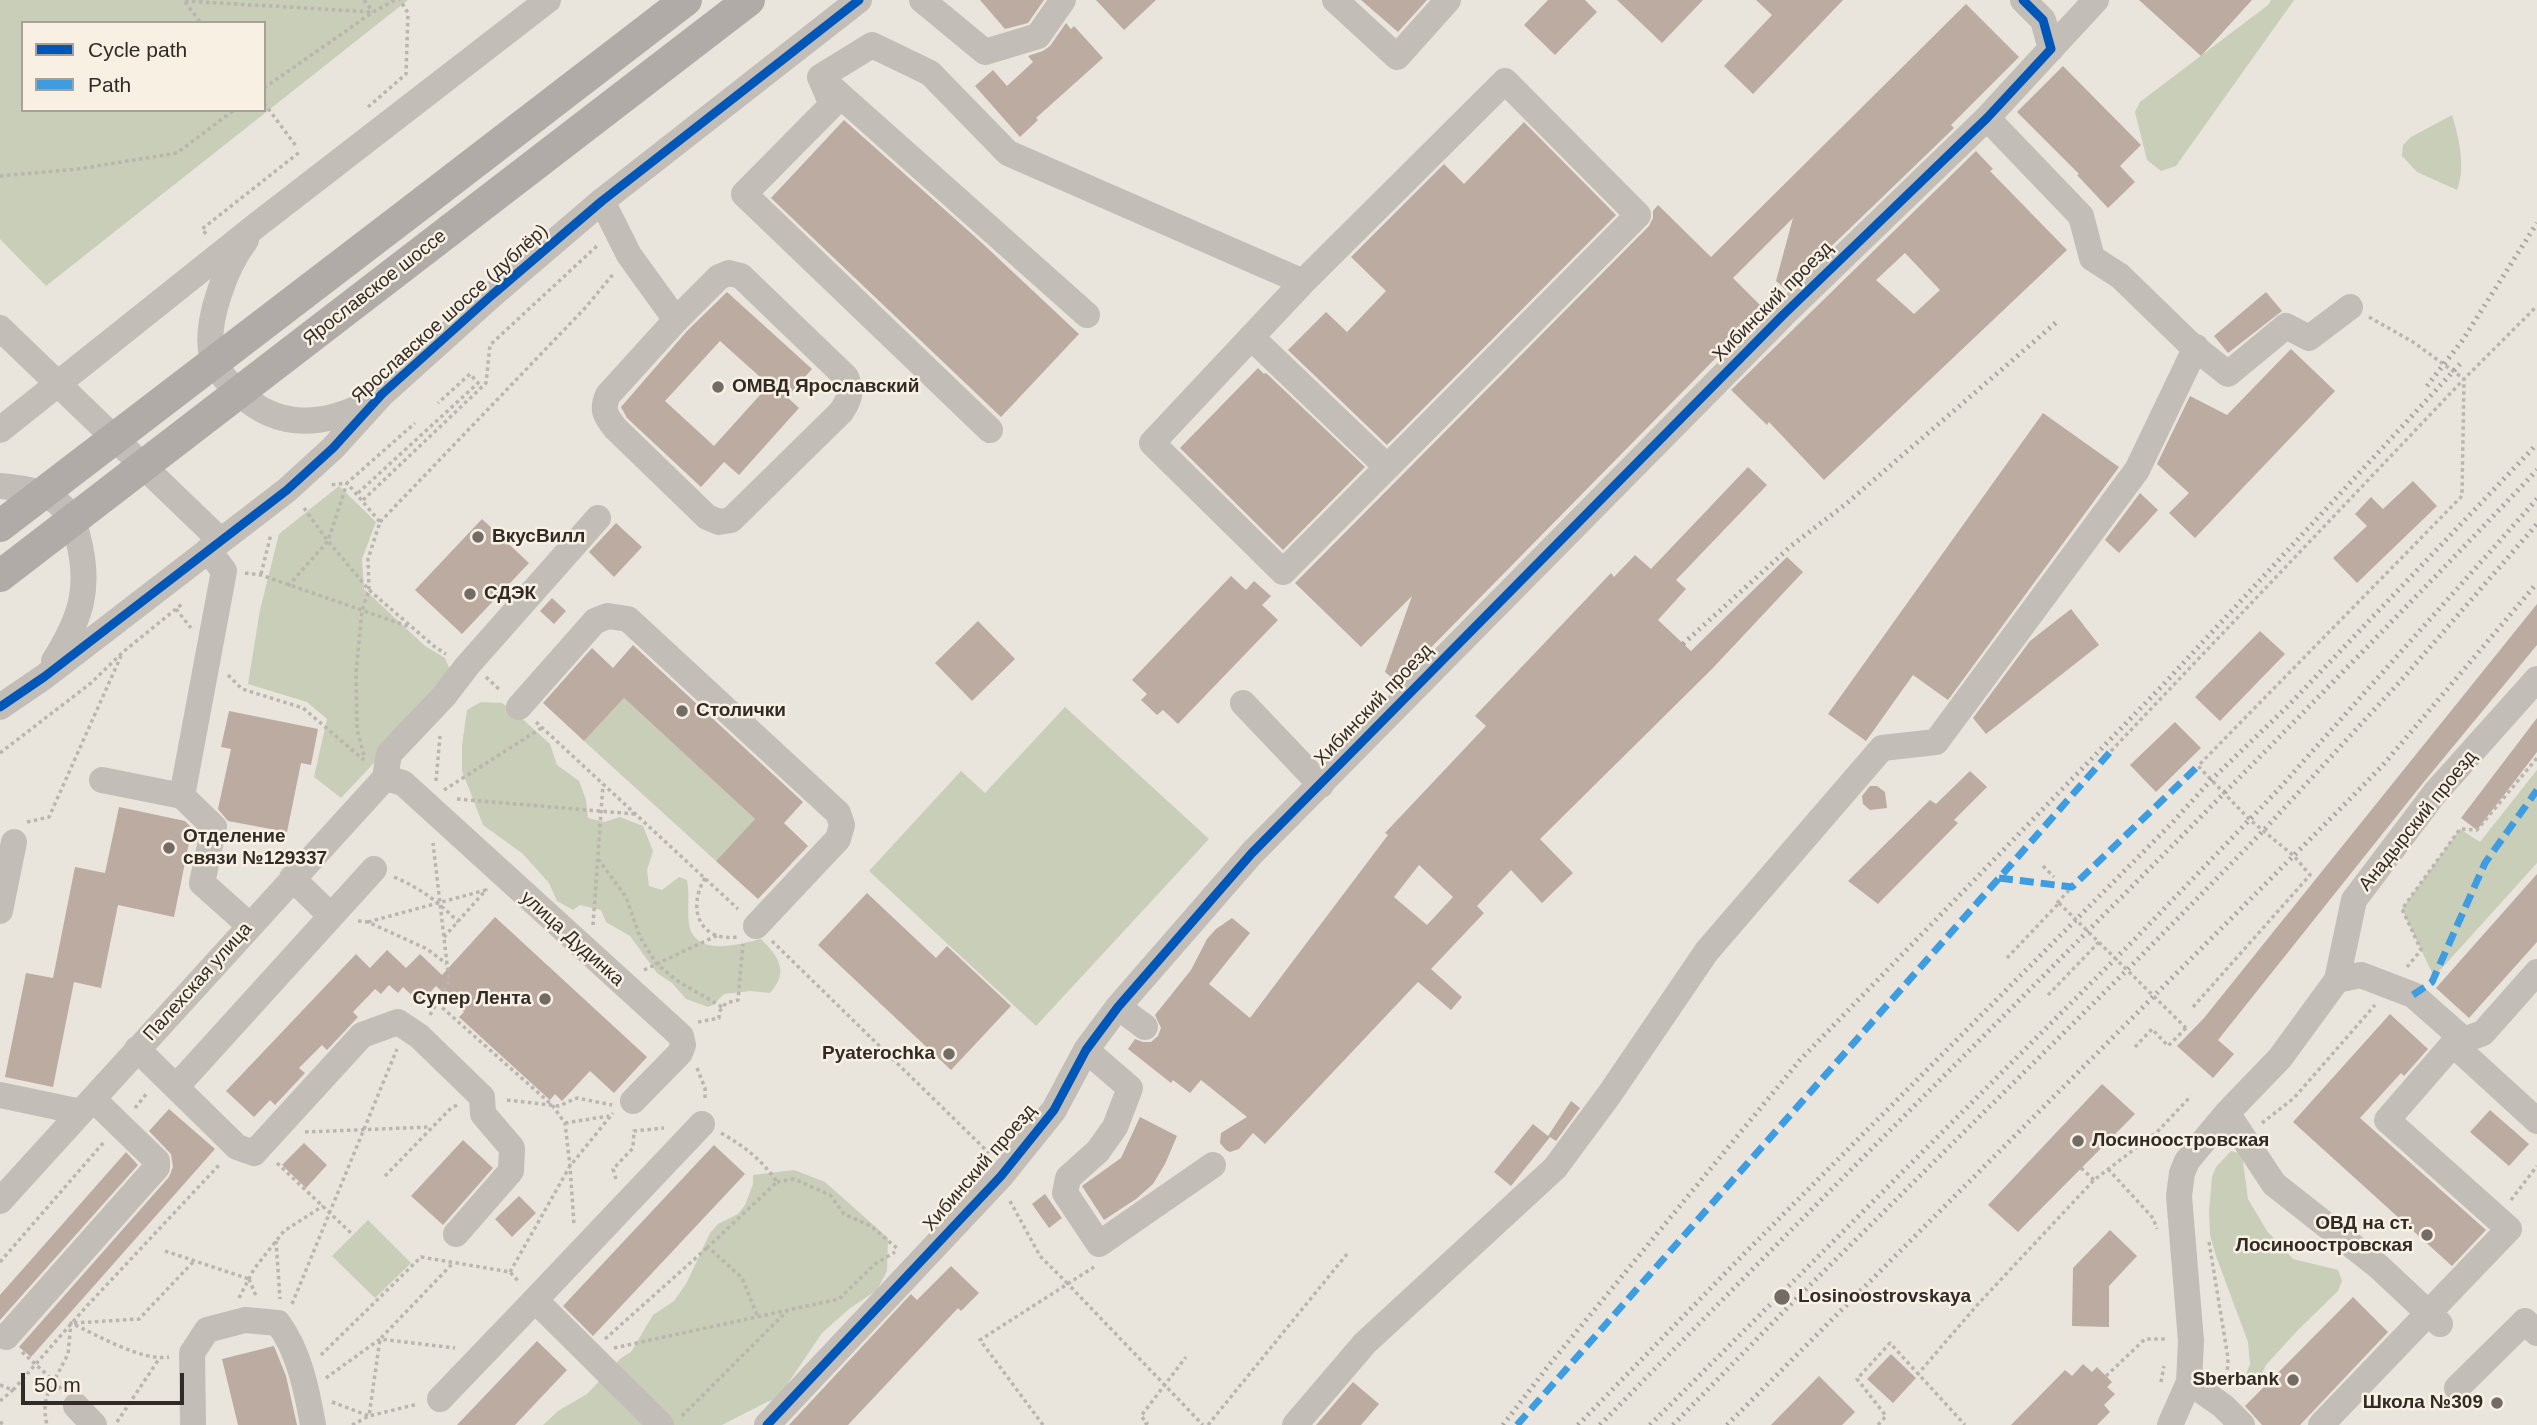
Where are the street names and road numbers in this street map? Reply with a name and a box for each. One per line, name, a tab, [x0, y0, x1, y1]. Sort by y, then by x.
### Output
street label: Ярославское шоссе (дублёр)	[347, 220, 553, 408]
street label: Ярославское шоссе	[299, 225, 451, 351]
street label: Хибинский проезд	[1708, 237, 1838, 367]
street label: Хибинский проезд	[1310, 639, 1438, 771]
street label: Анадырский проезд	[2354, 746, 2482, 896]
street label: улица Дудинка	[516, 887, 628, 991]
street label: Палехская улица	[139, 918, 257, 1046]
street label: Хибинский проезд	[919, 1100, 1041, 1236]

